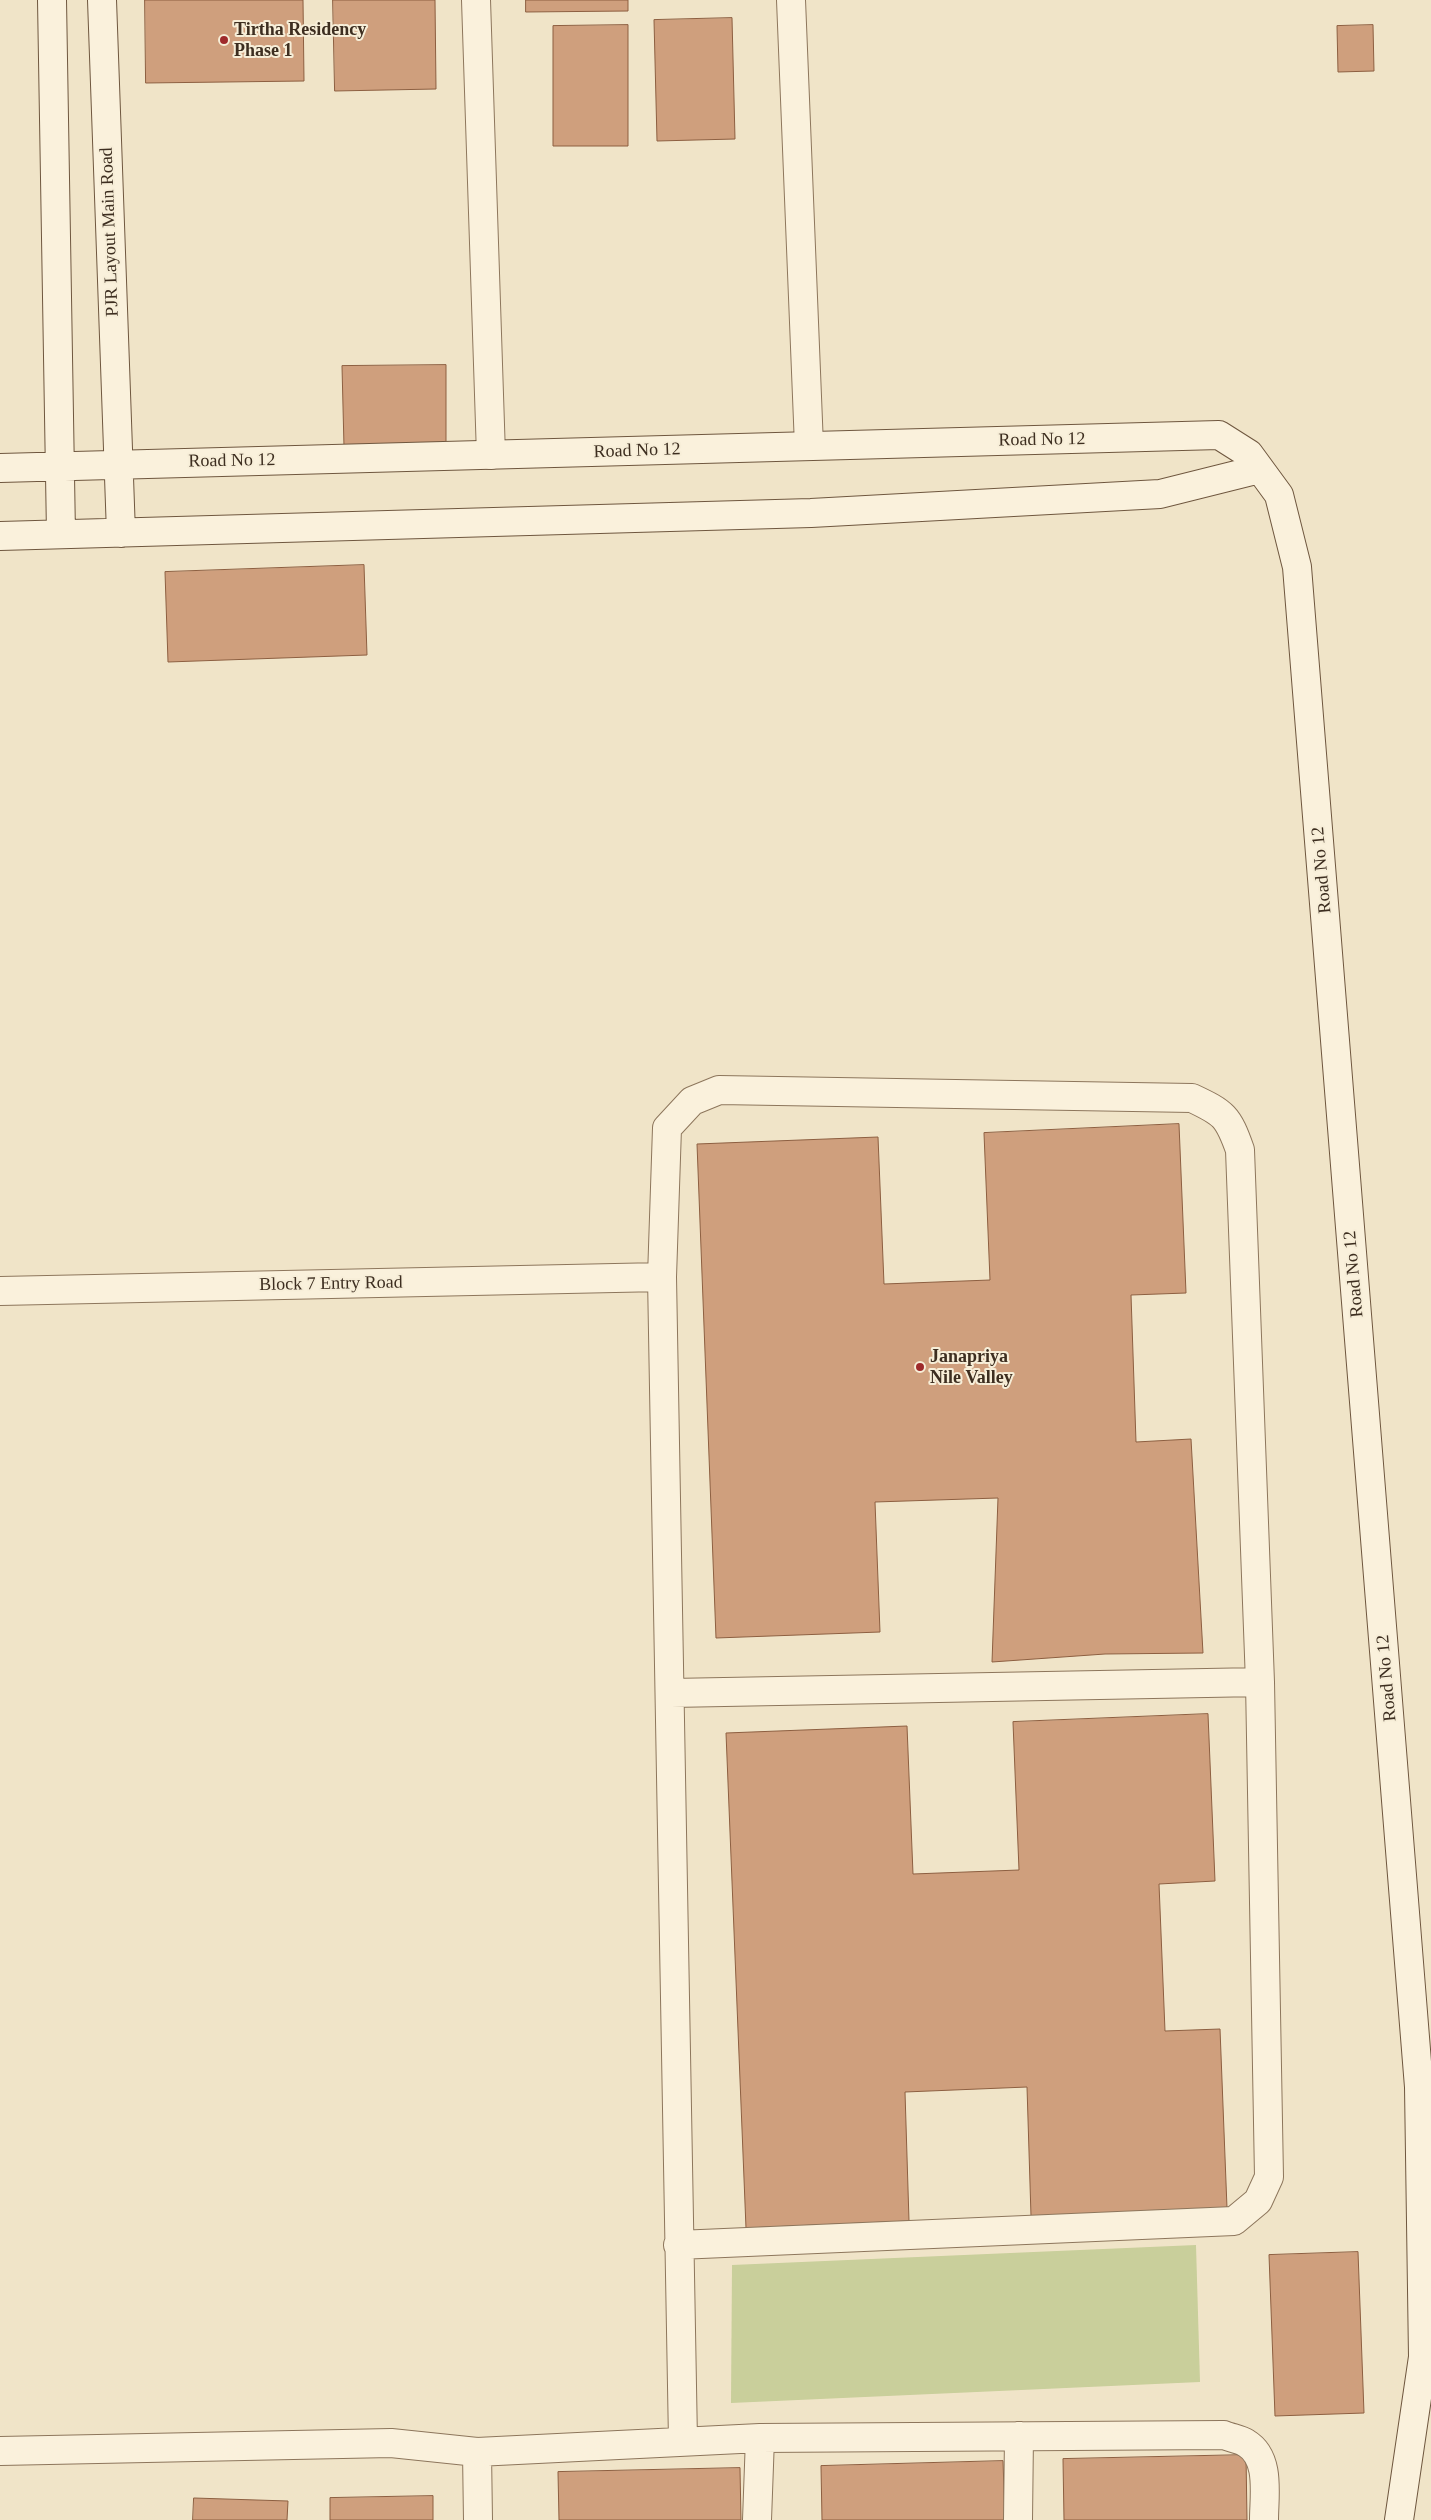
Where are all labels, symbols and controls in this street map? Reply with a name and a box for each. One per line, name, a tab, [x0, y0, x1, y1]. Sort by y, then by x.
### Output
place label: Tirtha Residency Phase 1	[234, 19, 366, 62]
marker: Tirtha Residency Phase 1	[218, 34, 230, 46]
street label: PJR Layout Main Road	[96, 147, 124, 317]
street label: Road No 12	[998, 428, 1086, 452]
street label: Road No 12	[593, 439, 681, 463]
street label: Road No 12	[188, 449, 276, 473]
street label: Road No 12	[1307, 826, 1337, 914]
street label: Road No 12	[1339, 1230, 1369, 1318]
street label: Block 7 Entry Road	[259, 1272, 403, 1296]
place label: Janapriya Nile Valley	[930, 1346, 1013, 1388]
marker: Janapriya Nile Valley	[914, 1361, 926, 1373]
street label: Road No 12	[1372, 1634, 1402, 1722]

